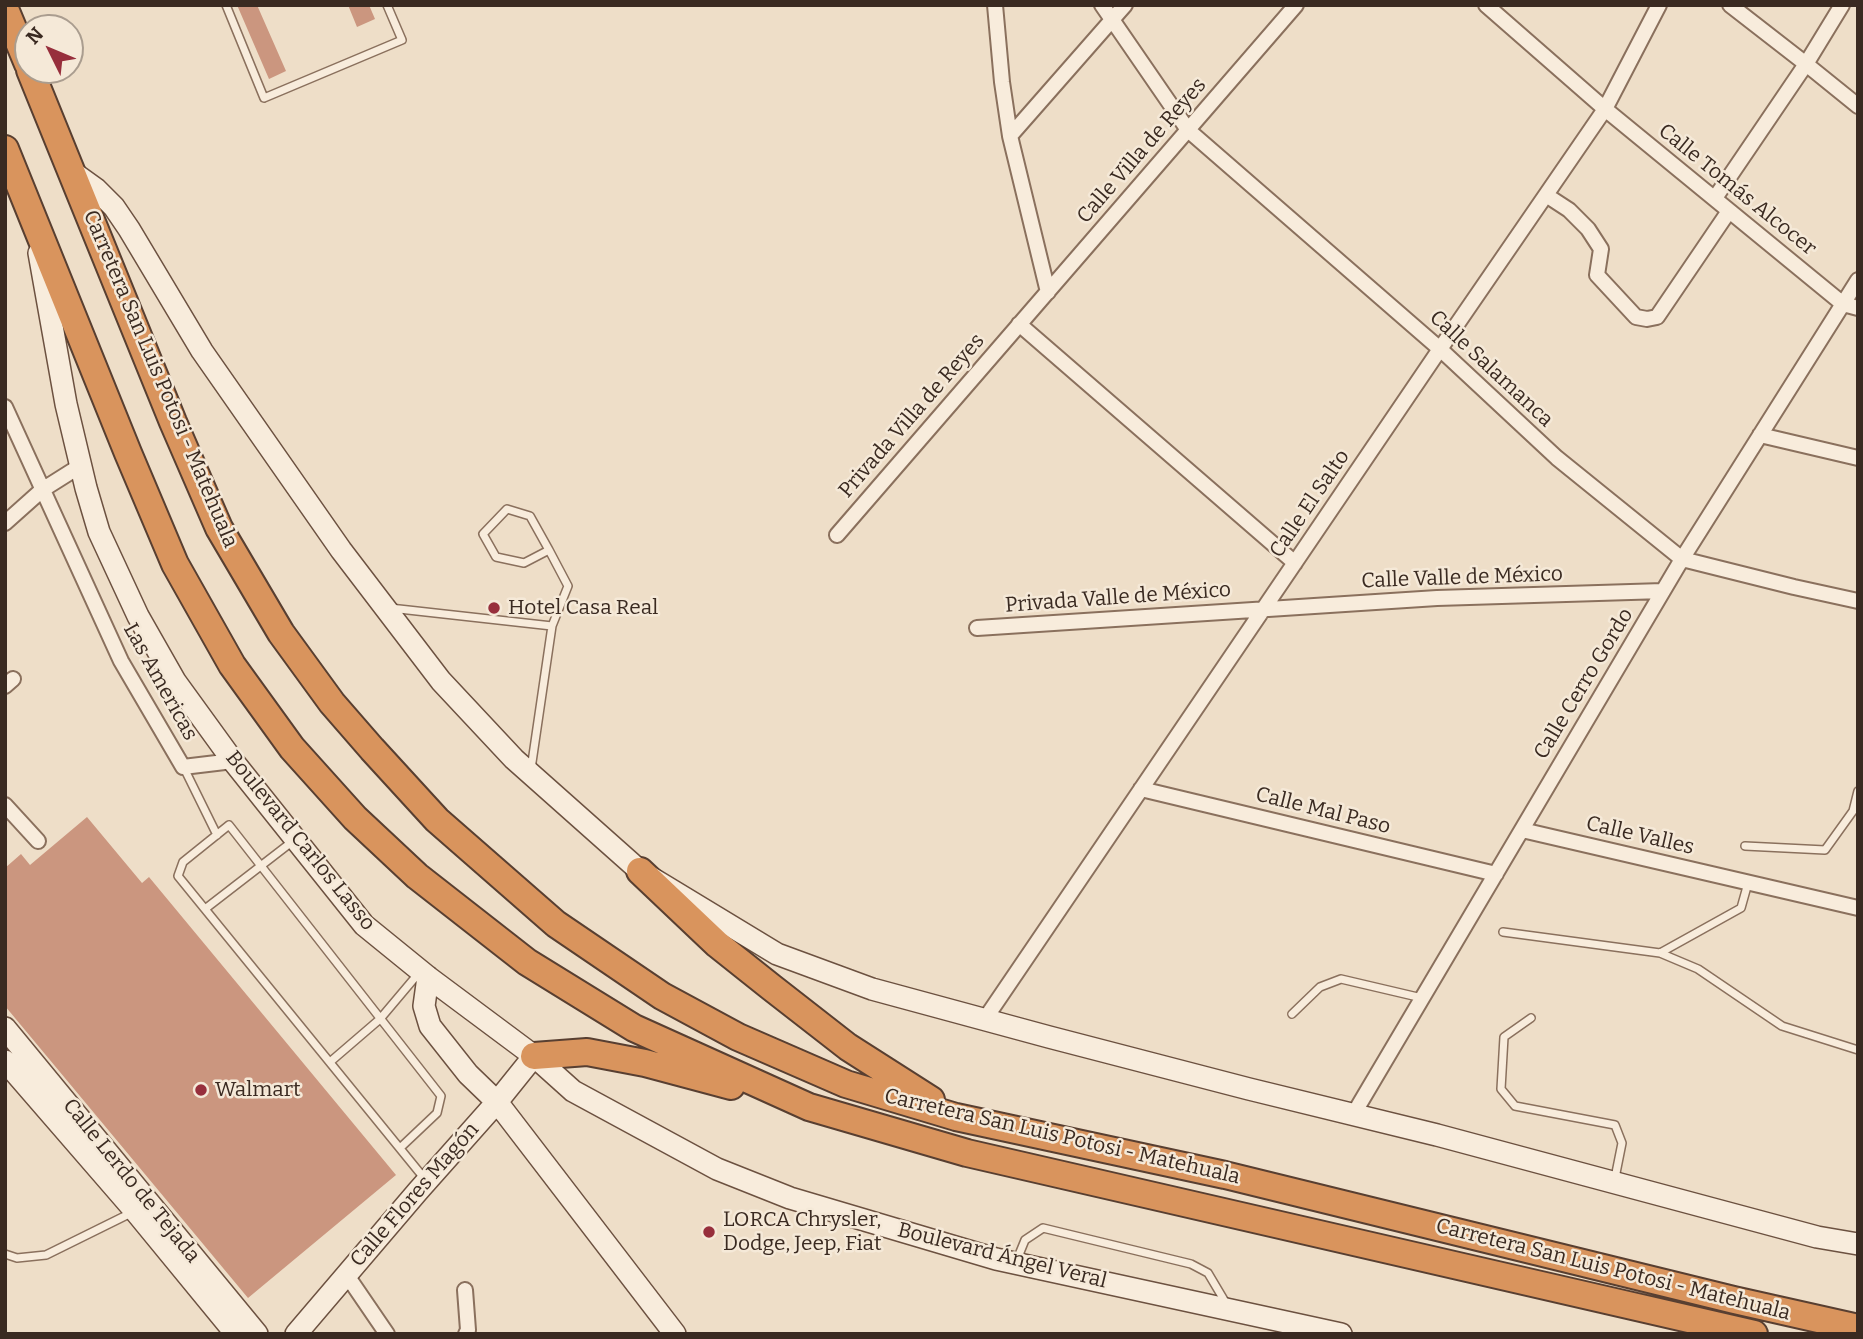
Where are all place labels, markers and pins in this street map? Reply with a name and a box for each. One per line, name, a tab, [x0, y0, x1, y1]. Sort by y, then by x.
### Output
place label: Hotel Casa Real	[508, 595, 658, 621]
marker: Hotel Casa Real	[486, 600, 502, 616]
place label: Walmart	[215, 1077, 301, 1103]
marker: Walmart	[193, 1082, 209, 1098]
place label: LORCA Chrysler, Dodge, Jeep, Fiat	[723, 1207, 882, 1257]
marker: LORCA Chrysler, Dodge, Jeep, Fiat	[701, 1224, 717, 1240]

